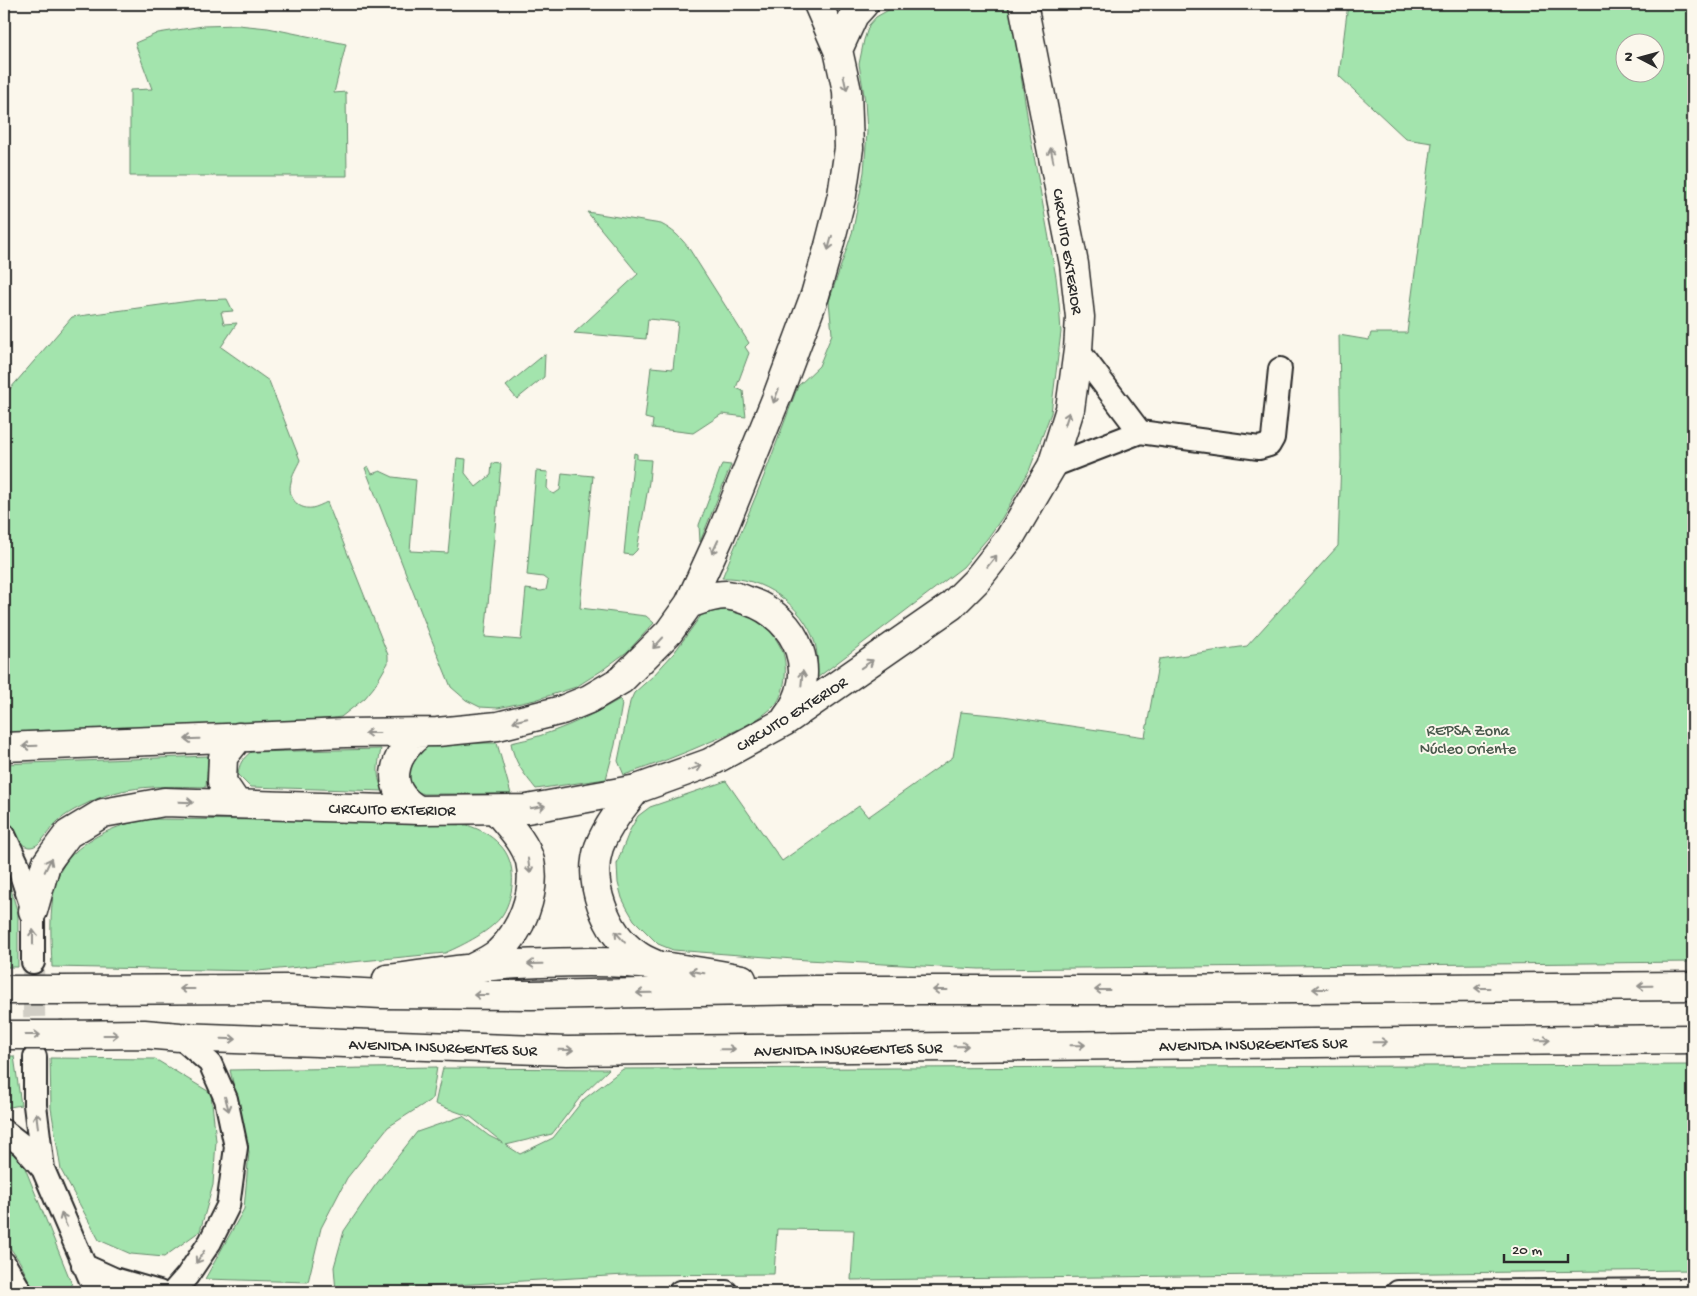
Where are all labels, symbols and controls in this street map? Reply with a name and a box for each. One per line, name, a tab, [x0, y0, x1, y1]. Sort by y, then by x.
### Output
north arrow	[1614, 32, 1664, 82]
text: N	[1621, 51, 1638, 62]
one-way arrow	[841, 74, 850, 90]
one-way arrow	[1047, 147, 1057, 163]
street label: CIRCUITO EXTERIOR	[1046, 187, 1085, 316]
one-way arrow	[824, 234, 834, 250]
one-way arrow	[771, 388, 781, 403]
one-way arrow	[1063, 412, 1072, 427]
one-way arrow	[710, 539, 720, 554]
one-way arrow	[986, 555, 997, 568]
one-way arrow	[653, 636, 664, 649]
one-way arrow	[860, 659, 874, 669]
one-way arrow	[797, 670, 807, 686]
street label: CIRCUITO EXTERIOR	[734, 674, 852, 758]
one-way arrow	[513, 716, 529, 726]
park label: REPSA Zona Núcleo Oriente	[1420, 723, 1517, 760]
one-way arrow	[364, 728, 380, 738]
one-way arrow	[184, 734, 200, 743]
one-way arrow	[22, 741, 38, 750]
one-way arrow	[687, 763, 702, 772]
one-way arrow	[178, 798, 194, 807]
street label: CIRCUITO EXTERIOR	[328, 801, 456, 822]
one-way arrow	[529, 802, 545, 812]
one-way arrow	[524, 857, 534, 873]
one-way arrow	[43, 858, 53, 873]
one-way arrow	[28, 929, 38, 945]
one-way arrow	[614, 930, 625, 943]
one-way arrow	[528, 959, 544, 968]
one-way arrow	[690, 967, 706, 977]
one-way arrow	[1637, 982, 1653, 991]
one-way arrow	[1474, 983, 1490, 993]
one-way arrow	[179, 984, 195, 994]
one-way arrow	[1312, 984, 1328, 994]
one-way arrow	[932, 985, 948, 995]
one-way arrow	[1094, 985, 1110, 995]
one-way arrow	[636, 988, 652, 998]
one-way arrow	[473, 990, 490, 1000]
one-way arrow	[24, 1030, 41, 1040]
one-way arrow	[103, 1030, 119, 1040]
one-way arrow	[220, 1034, 236, 1044]
street label: AVENIDA INSURGENTES SUR	[1159, 1035, 1348, 1058]
one-way arrow	[1534, 1035, 1550, 1045]
street label: AVENIDA INSURGENTES SUR	[348, 1037, 538, 1062]
one-way arrow	[1372, 1037, 1388, 1047]
street label: AVENIDA INSURGENTES SUR	[754, 1040, 943, 1063]
one-way arrow	[1069, 1040, 1085, 1050]
one-way arrow	[953, 1042, 969, 1051]
one-way arrow	[720, 1044, 736, 1054]
one-way arrow	[558, 1045, 574, 1055]
one-way arrow	[223, 1095, 232, 1111]
one-way arrow	[32, 1113, 42, 1129]
one-way arrow	[59, 1213, 68, 1228]
scale bar	[1504, 1231, 1568, 1263]
text: 20 m	[1512, 1242, 1542, 1260]
one-way arrow	[195, 1250, 205, 1264]

